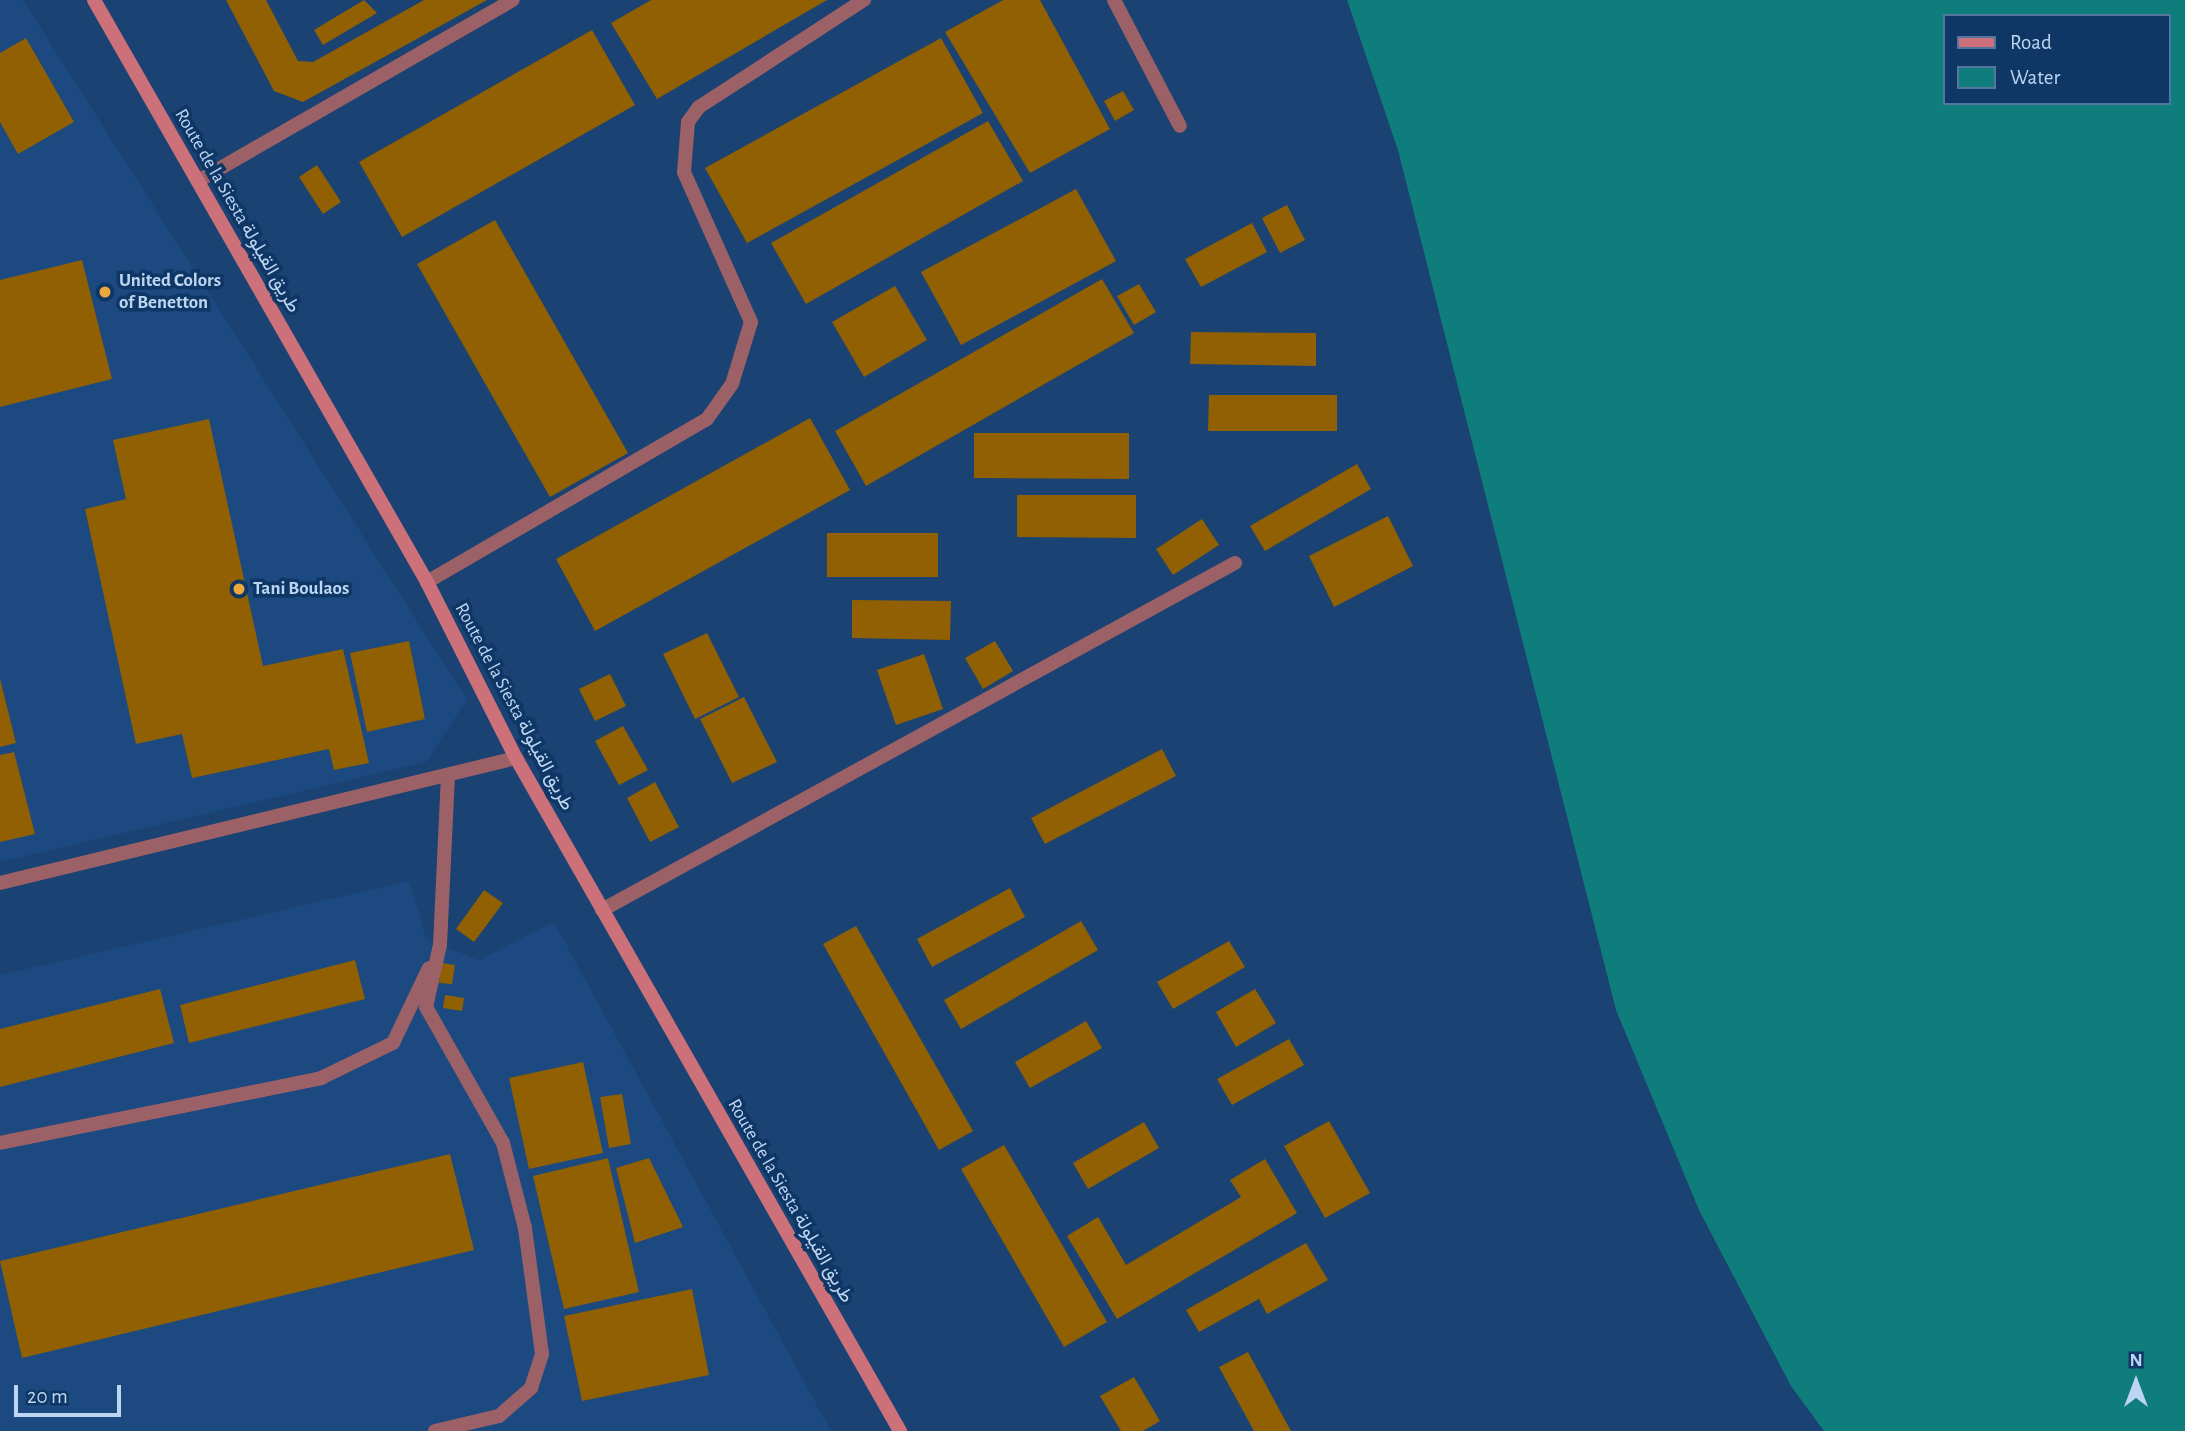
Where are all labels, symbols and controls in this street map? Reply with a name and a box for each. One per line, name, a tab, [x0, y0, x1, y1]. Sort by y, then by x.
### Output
legend	[1944, 14, 2171, 105]
text: Road	[2010, 32, 2052, 53]
text: Water	[2010, 67, 2060, 88]
street label: Route de la Siesta طريق القيلولة	[169, 105, 305, 317]
place label: United Colors of Benetton	[119, 270, 221, 314]
marker: United Colors of Benetton	[97, 284, 113, 300]
place label: Tani Boulaos	[253, 578, 349, 600]
marker: Tani Boulaos	[231, 581, 247, 597]
street label: Route de la Siesta طريق القيلولة	[450, 599, 578, 815]
street label: Route de la Siesta طريق القيلولة	[722, 1095, 858, 1307]
north arrow	[2101, 1347, 2171, 1417]
text: N	[2129, 1351, 2143, 1370]
scale bar	[18, 1372, 124, 1416]
text: 20 m	[27, 1386, 68, 1407]

